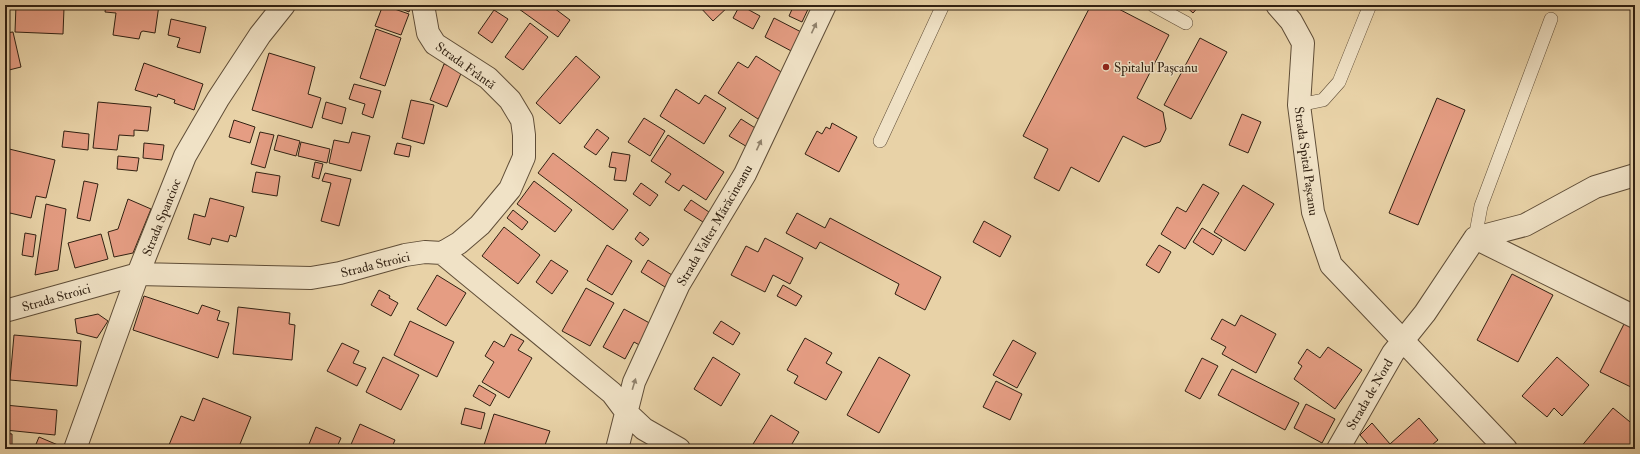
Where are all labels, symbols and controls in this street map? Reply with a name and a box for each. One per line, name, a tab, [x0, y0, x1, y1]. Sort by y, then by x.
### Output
one-way arrow	[811, 22, 818, 34]
street label: Strada Frântă	[432, 39, 499, 93]
place label: Spitalul Pașcanu	[1114, 60, 1198, 77]
marker: Spitalul Pașcanu	[1101, 62, 1111, 72]
street label: Strada Spital Pașcanu	[1289, 106, 1322, 217]
one-way arrow	[756, 140, 762, 151]
street label: Strada Valter Mărăcineanu	[674, 162, 756, 289]
street label: Strada Spancioc	[139, 176, 186, 259]
street label: Strada Stroici	[339, 249, 412, 281]
street label: Strada Stroici	[20, 280, 93, 315]
street label: Strada de Nord	[1343, 356, 1397, 433]
one-way arrow	[631, 378, 637, 390]

